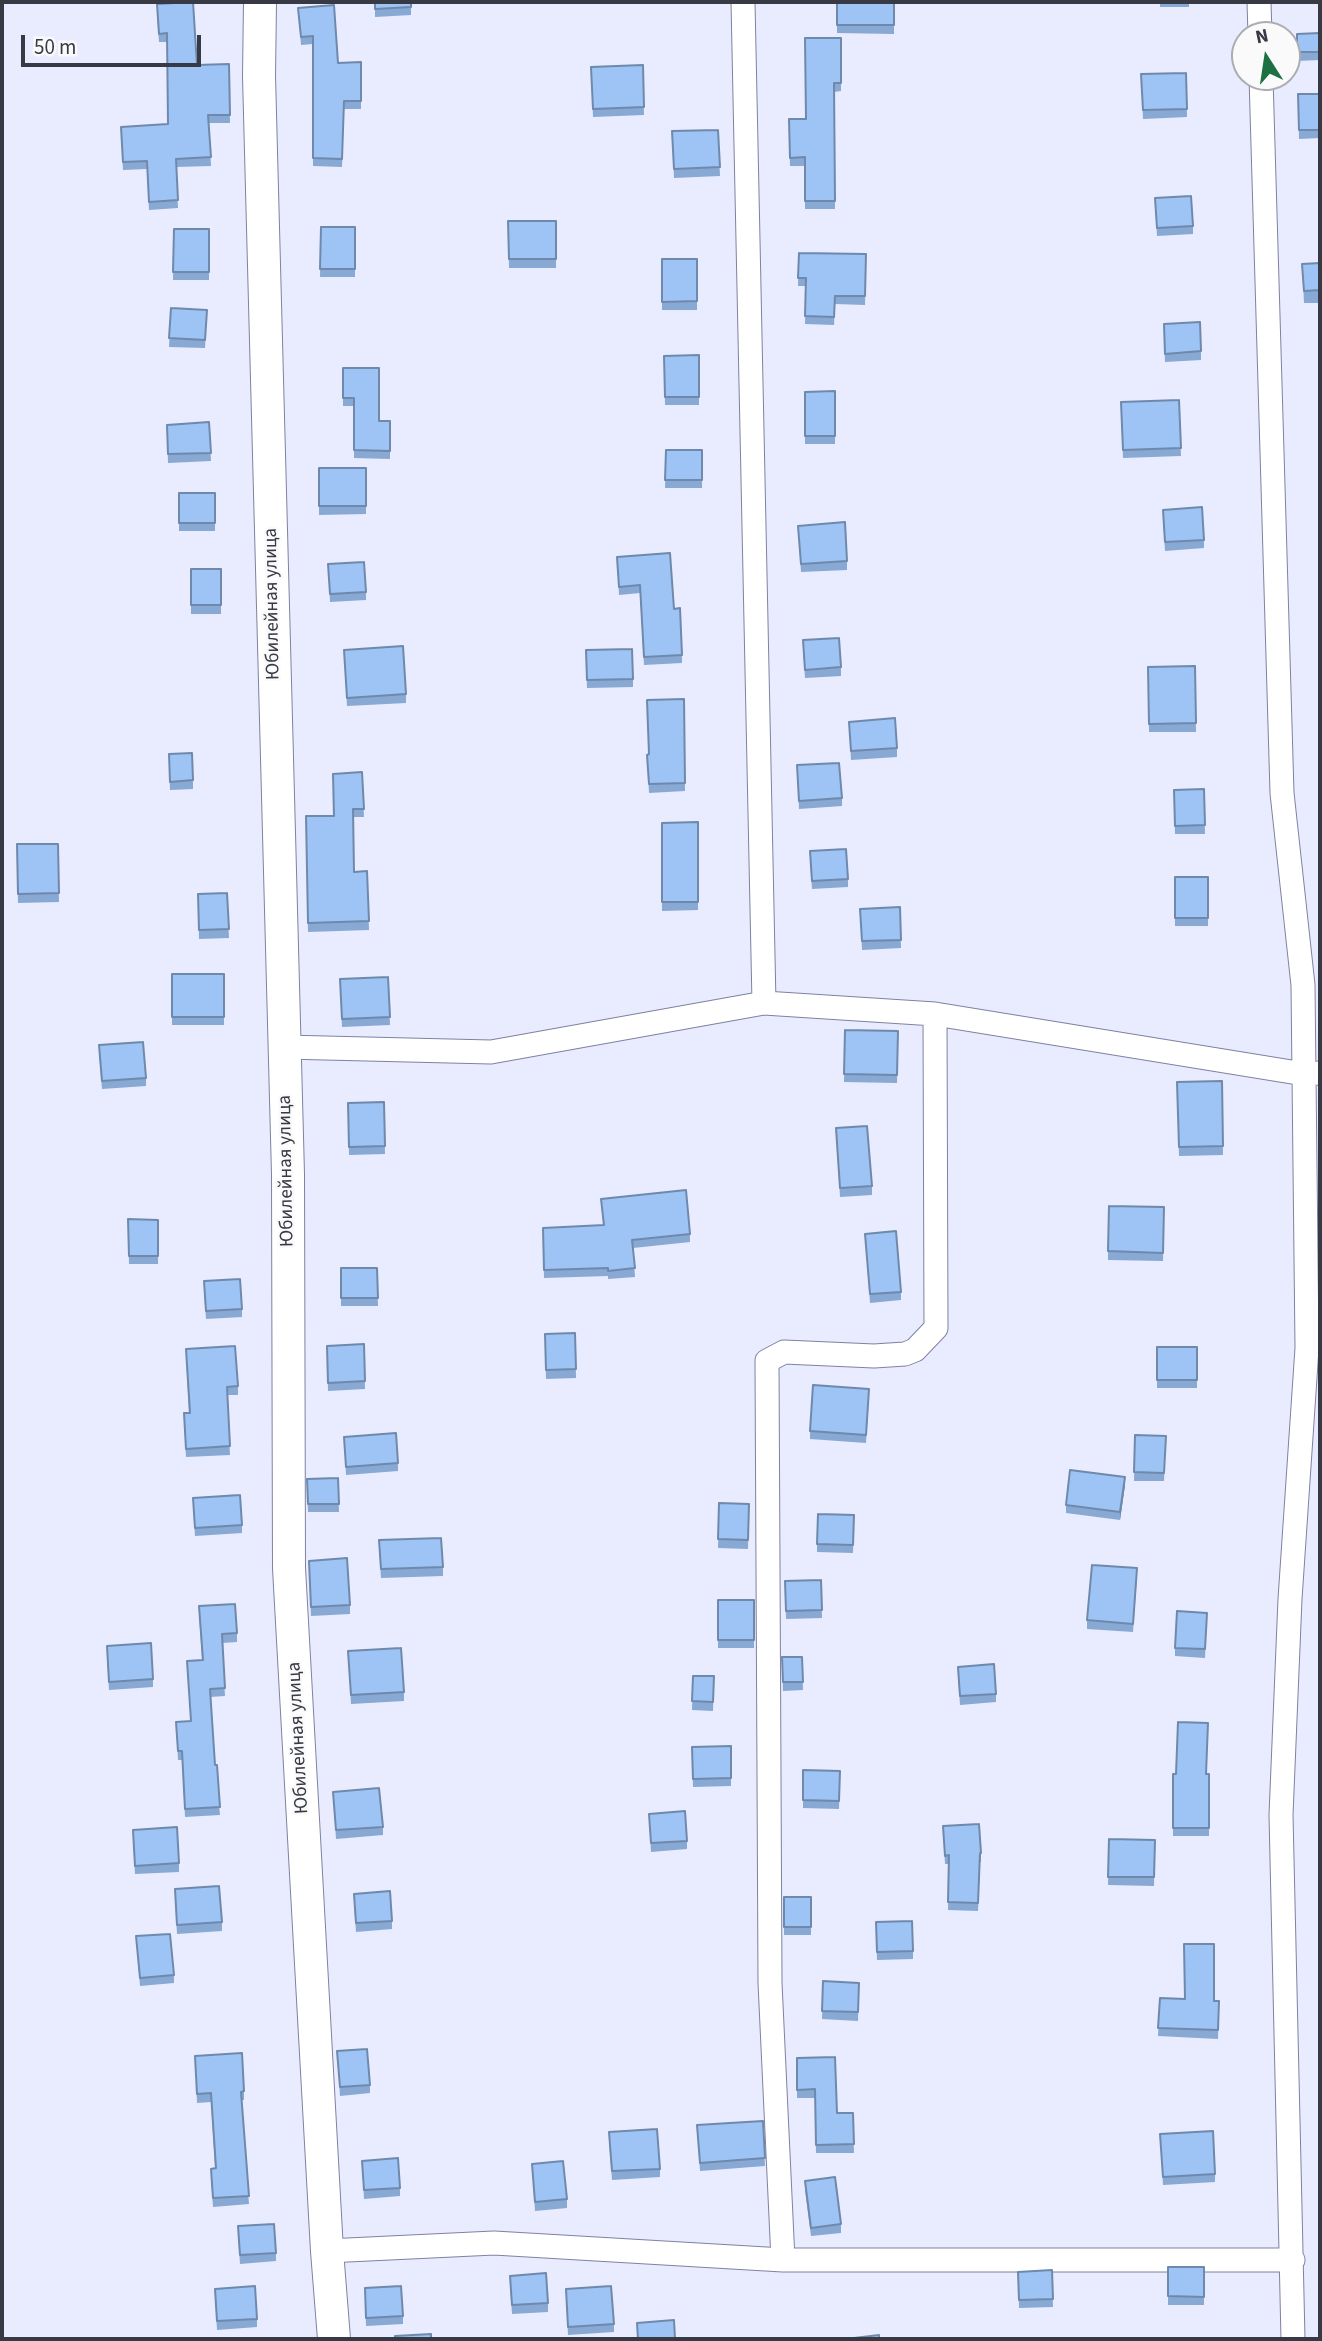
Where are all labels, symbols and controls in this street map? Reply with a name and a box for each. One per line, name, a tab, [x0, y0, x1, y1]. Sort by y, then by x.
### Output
scale bar	[24, 21, 205, 65]
north arrow	[1231, 21, 1301, 91]
text: N	[1253, 22, 1271, 51]
text: 50 m	[34, 32, 76, 62]
street label: Юбилейная улица	[260, 528, 286, 680]
street label: Юбилейная улица	[274, 1095, 300, 1247]
street label: Юбилейная улица	[284, 1661, 314, 1815]

